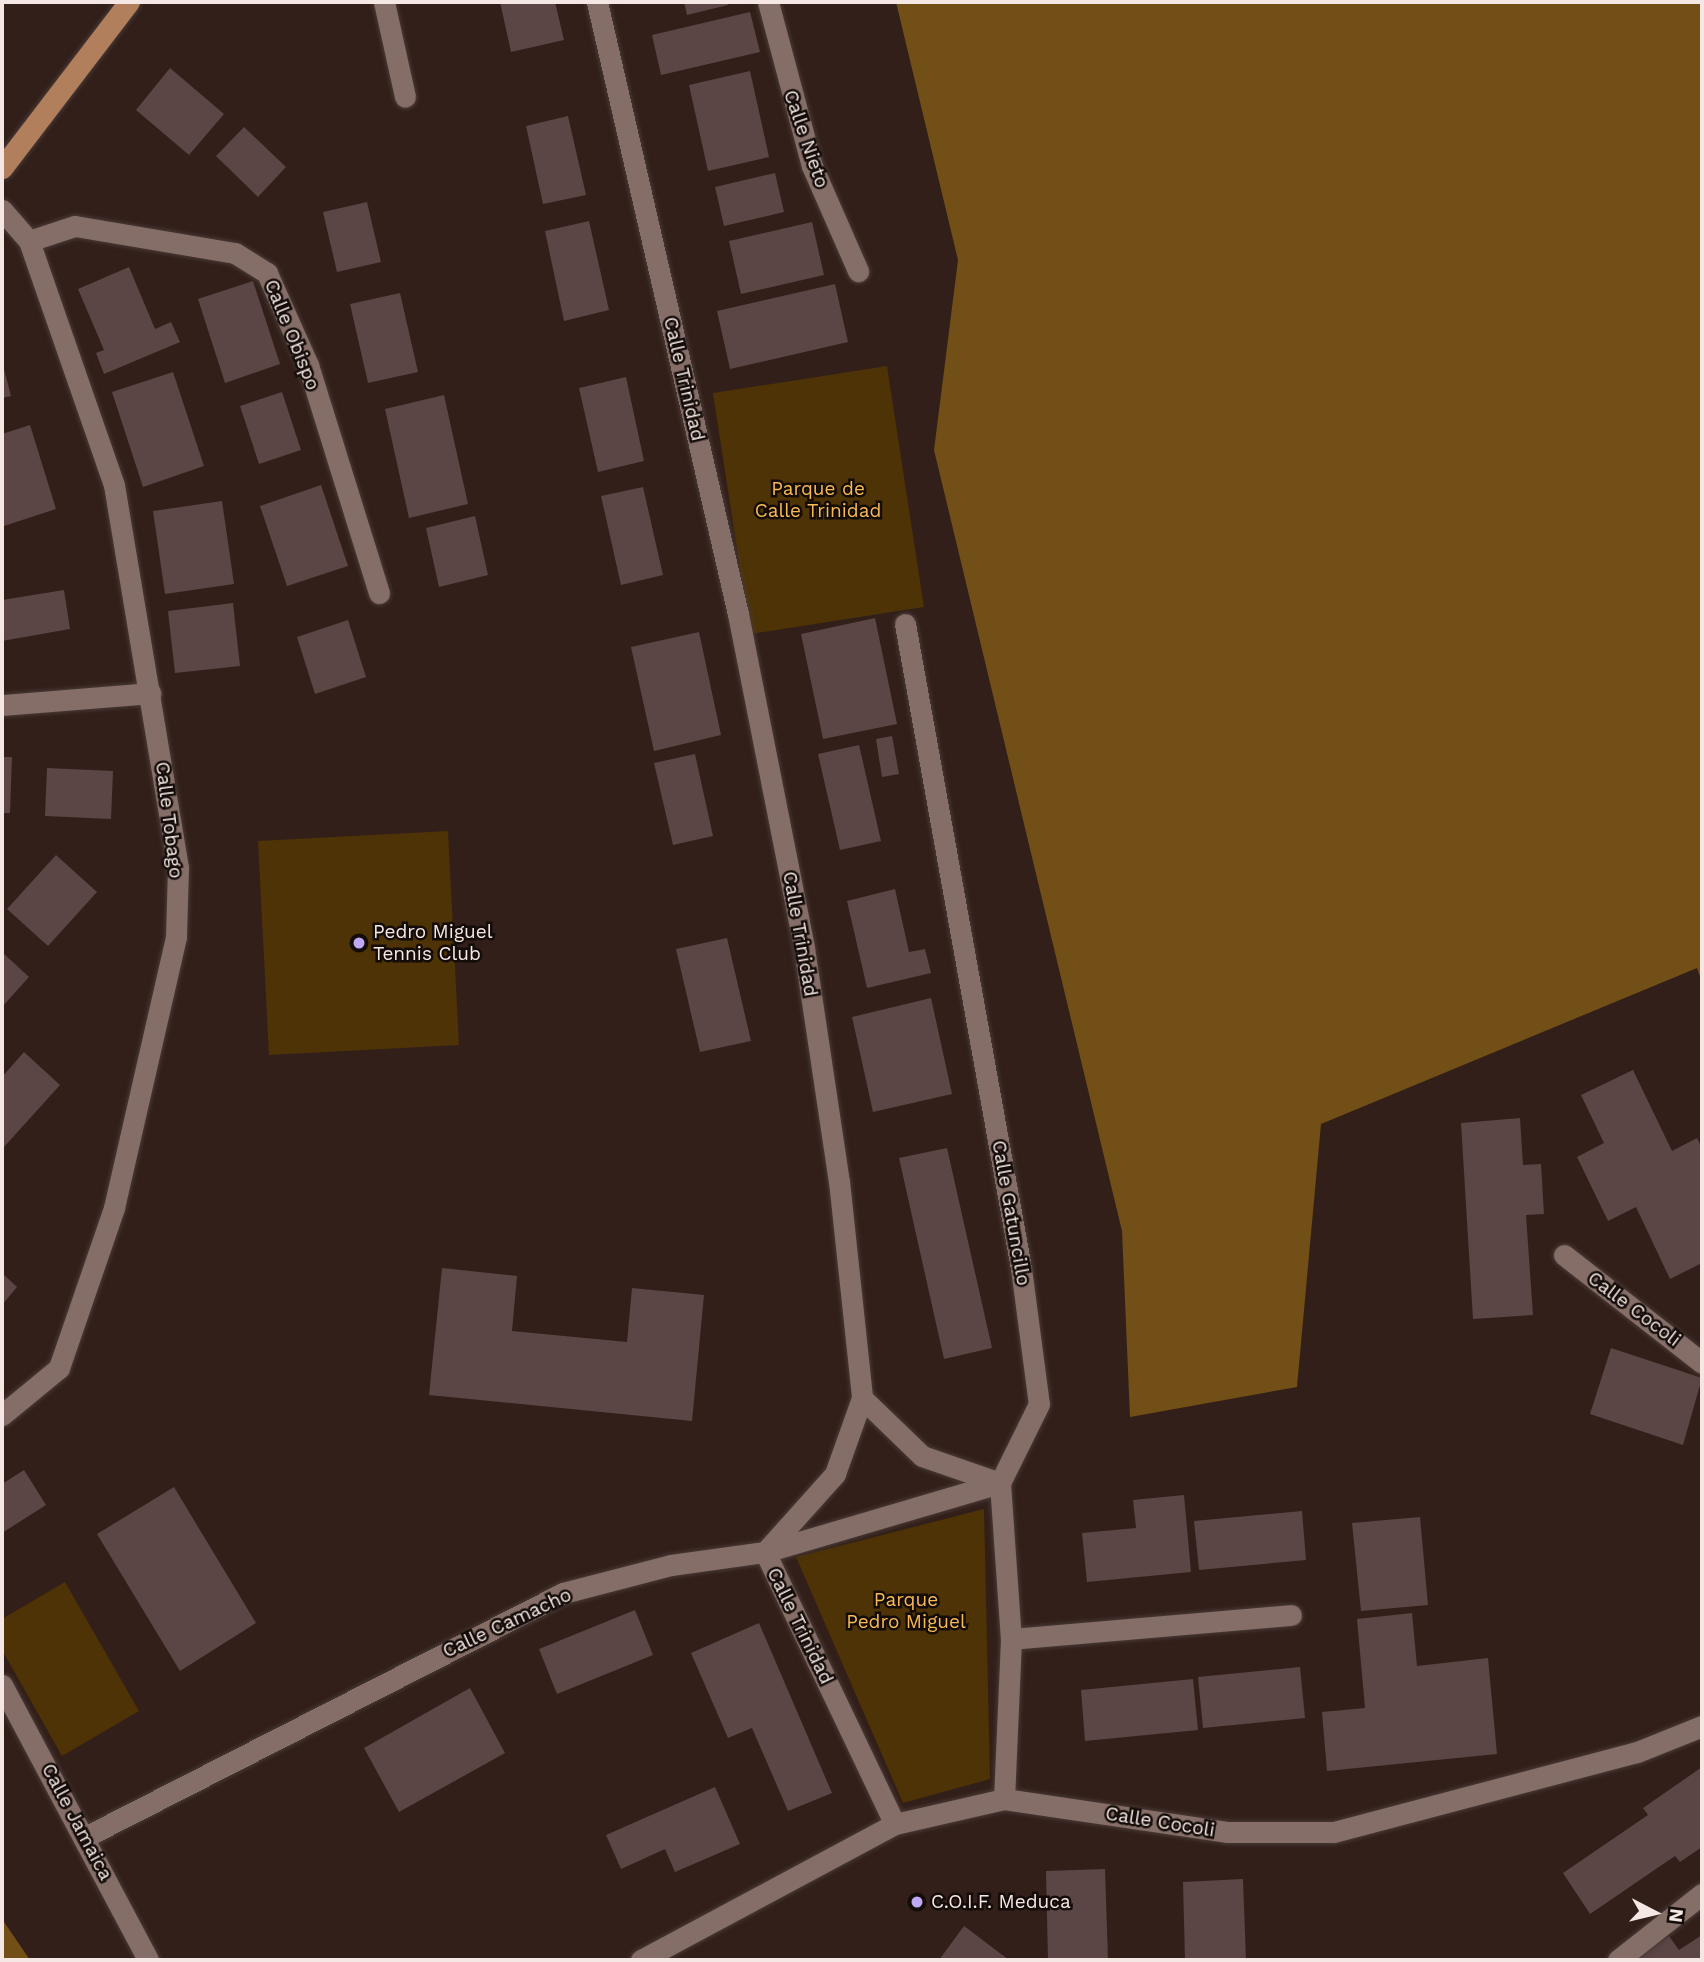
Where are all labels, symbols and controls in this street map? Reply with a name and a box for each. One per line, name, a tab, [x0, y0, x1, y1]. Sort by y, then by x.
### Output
street label: Calle Nieto	[779, 87, 833, 191]
street label: Calle Obispo	[259, 276, 325, 394]
street label: Calle Trinidad	[659, 314, 709, 444]
park label: Parque de Calle Trinidad	[754, 478, 882, 522]
street label: Calle Tobago	[151, 760, 187, 880]
street label: Calle Trinidad	[778, 869, 822, 999]
place label: Pedro Miguel Tennis Club	[373, 921, 493, 965]
marker: Pedro Miguel Tennis Club	[351, 935, 367, 951]
street label: Calle Gatuncillo	[987, 1139, 1035, 1287]
street label: Calle Cocoli	[1583, 1267, 1685, 1351]
street label: Calle Trinidad	[762, 1564, 838, 1688]
street label: Calle Camacho	[439, 1583, 575, 1663]
park label: Parque Pedro Miguel	[846, 1589, 966, 1633]
street label: Calle Jamaica	[37, 1760, 117, 1884]
street label: Calle Cocoli	[1104, 1802, 1216, 1842]
north arrow	[1620, 1878, 1690, 1948]
place label: C.O.I.F. Meduca	[931, 1891, 1071, 1913]
marker: C.O.I.F. Meduca	[909, 1894, 925, 1910]
text: N	[1664, 1907, 1689, 1924]

